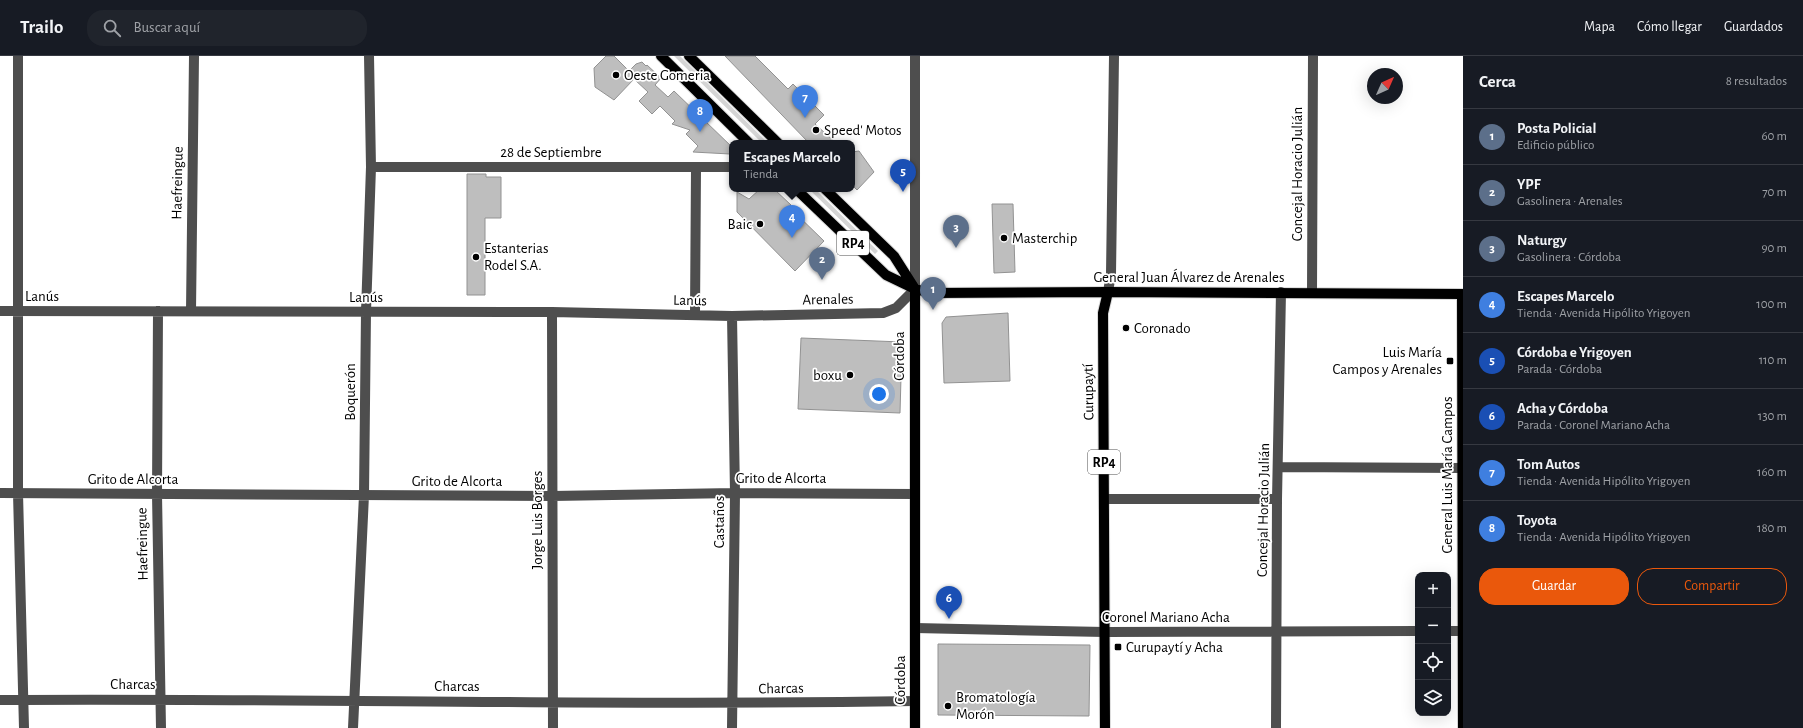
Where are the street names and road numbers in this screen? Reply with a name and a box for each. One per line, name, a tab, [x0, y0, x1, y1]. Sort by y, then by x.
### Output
street label: Concejal Horacio Julián	[1290, 107, 1305, 241]
street label: 28 de Septiembre	[500, 145, 602, 160]
street label: Haefreingue	[169, 146, 186, 220]
road number: RP4	[837, 231, 869, 255]
street label: General Juan Álvarez de Arenales	[1093, 268, 1285, 285]
street label: Lanús	[25, 289, 59, 304]
street label: Lanús	[349, 290, 383, 305]
street label: Arenales	[802, 292, 854, 307]
street label: Lanús	[673, 293, 707, 308]
street label: Córdoba	[892, 331, 907, 381]
street label: Boquerón	[343, 363, 358, 421]
street label: Curupaytí	[1080, 363, 1096, 421]
street label: General Luis María Campos	[1440, 396, 1455, 554]
street label: Concejal Horacio Julián	[1255, 443, 1272, 577]
road number: RP4	[1088, 450, 1120, 474]
street label: Jorge Luis Borges	[530, 471, 545, 569]
street label: Grito de Alcorta	[736, 471, 826, 486]
street label: Grito de Alcorta	[88, 472, 178, 487]
street label: Grito de Alcorta	[412, 474, 502, 489]
street label: Castaños	[712, 496, 727, 548]
street label: Haefreingue	[134, 507, 151, 581]
street label: Coronel Mariano Acha	[1102, 610, 1230, 625]
street label: Córdoba	[893, 655, 908, 705]
street label: Charcas	[110, 677, 156, 692]
street label: Charcas	[434, 679, 480, 694]
street label: Charcas	[758, 681, 804, 696]

